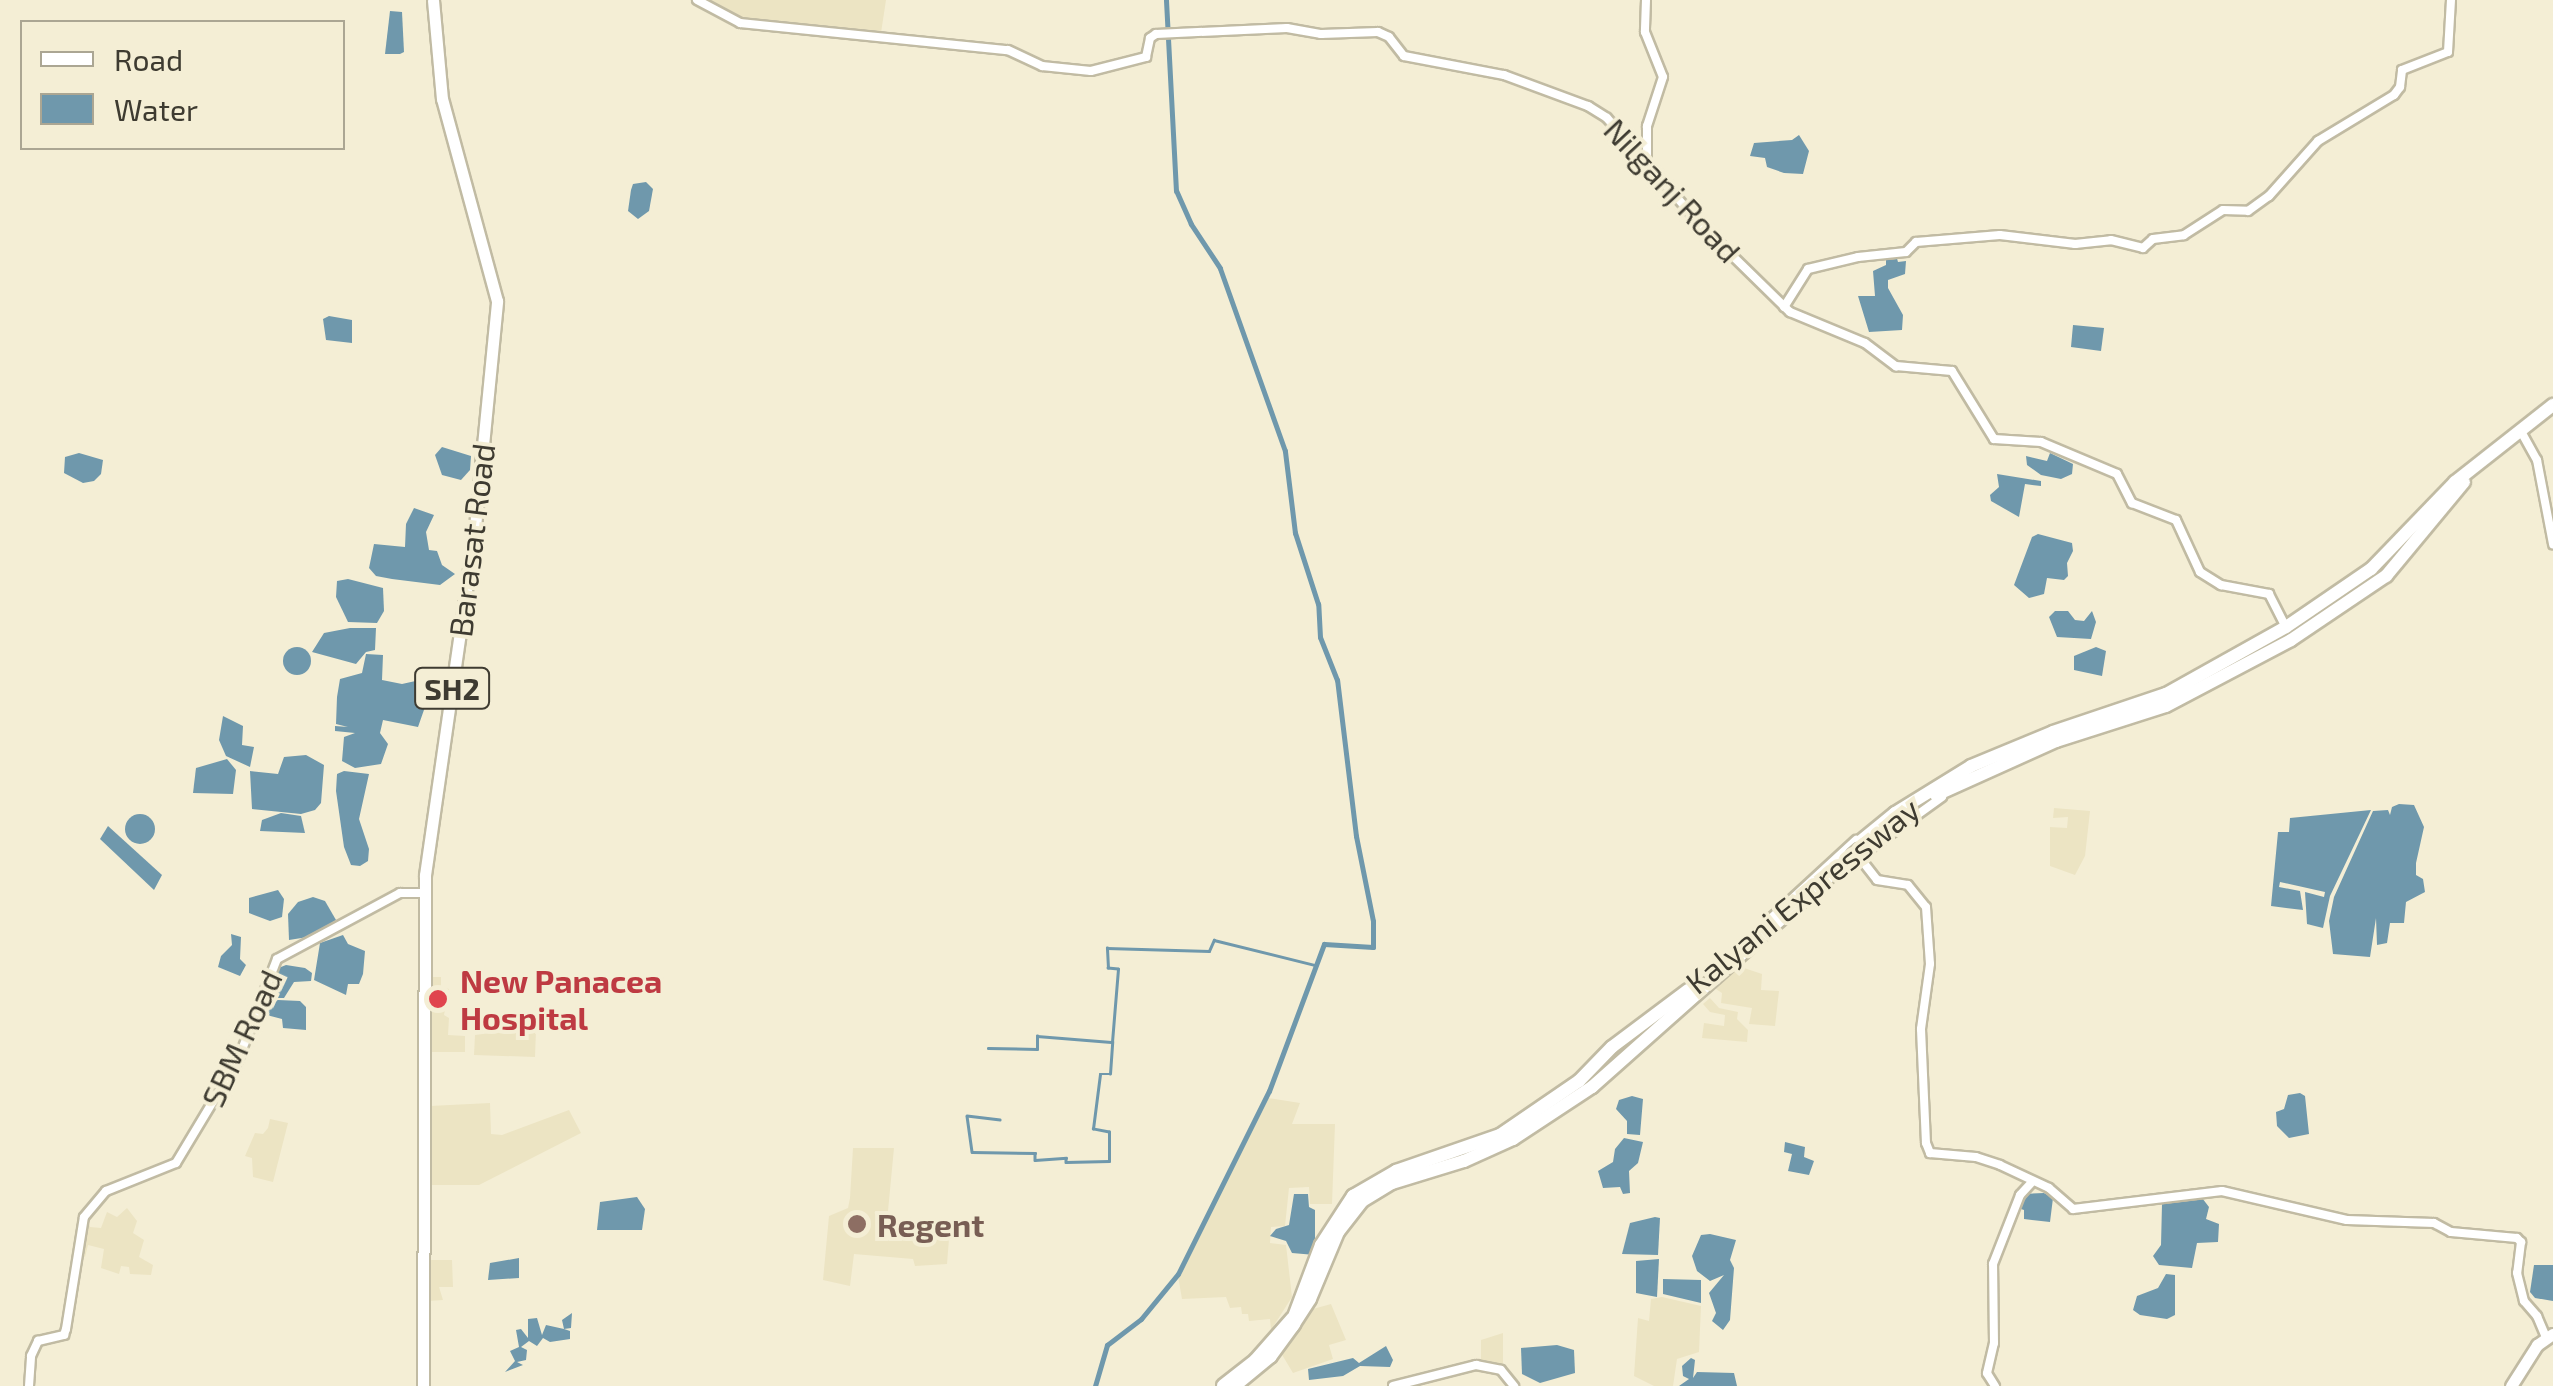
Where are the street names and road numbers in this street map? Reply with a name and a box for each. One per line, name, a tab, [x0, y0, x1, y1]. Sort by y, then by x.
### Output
street label: Nilganj Road	[1597, 110, 1749, 270]
street label: Barasat Road	[440, 441, 502, 639]
road number: SH2	[412, 663, 492, 713]
street label: Kalyani Expressway	[1677, 789, 1927, 1001]
street label: SBM Road	[193, 963, 289, 1113]

